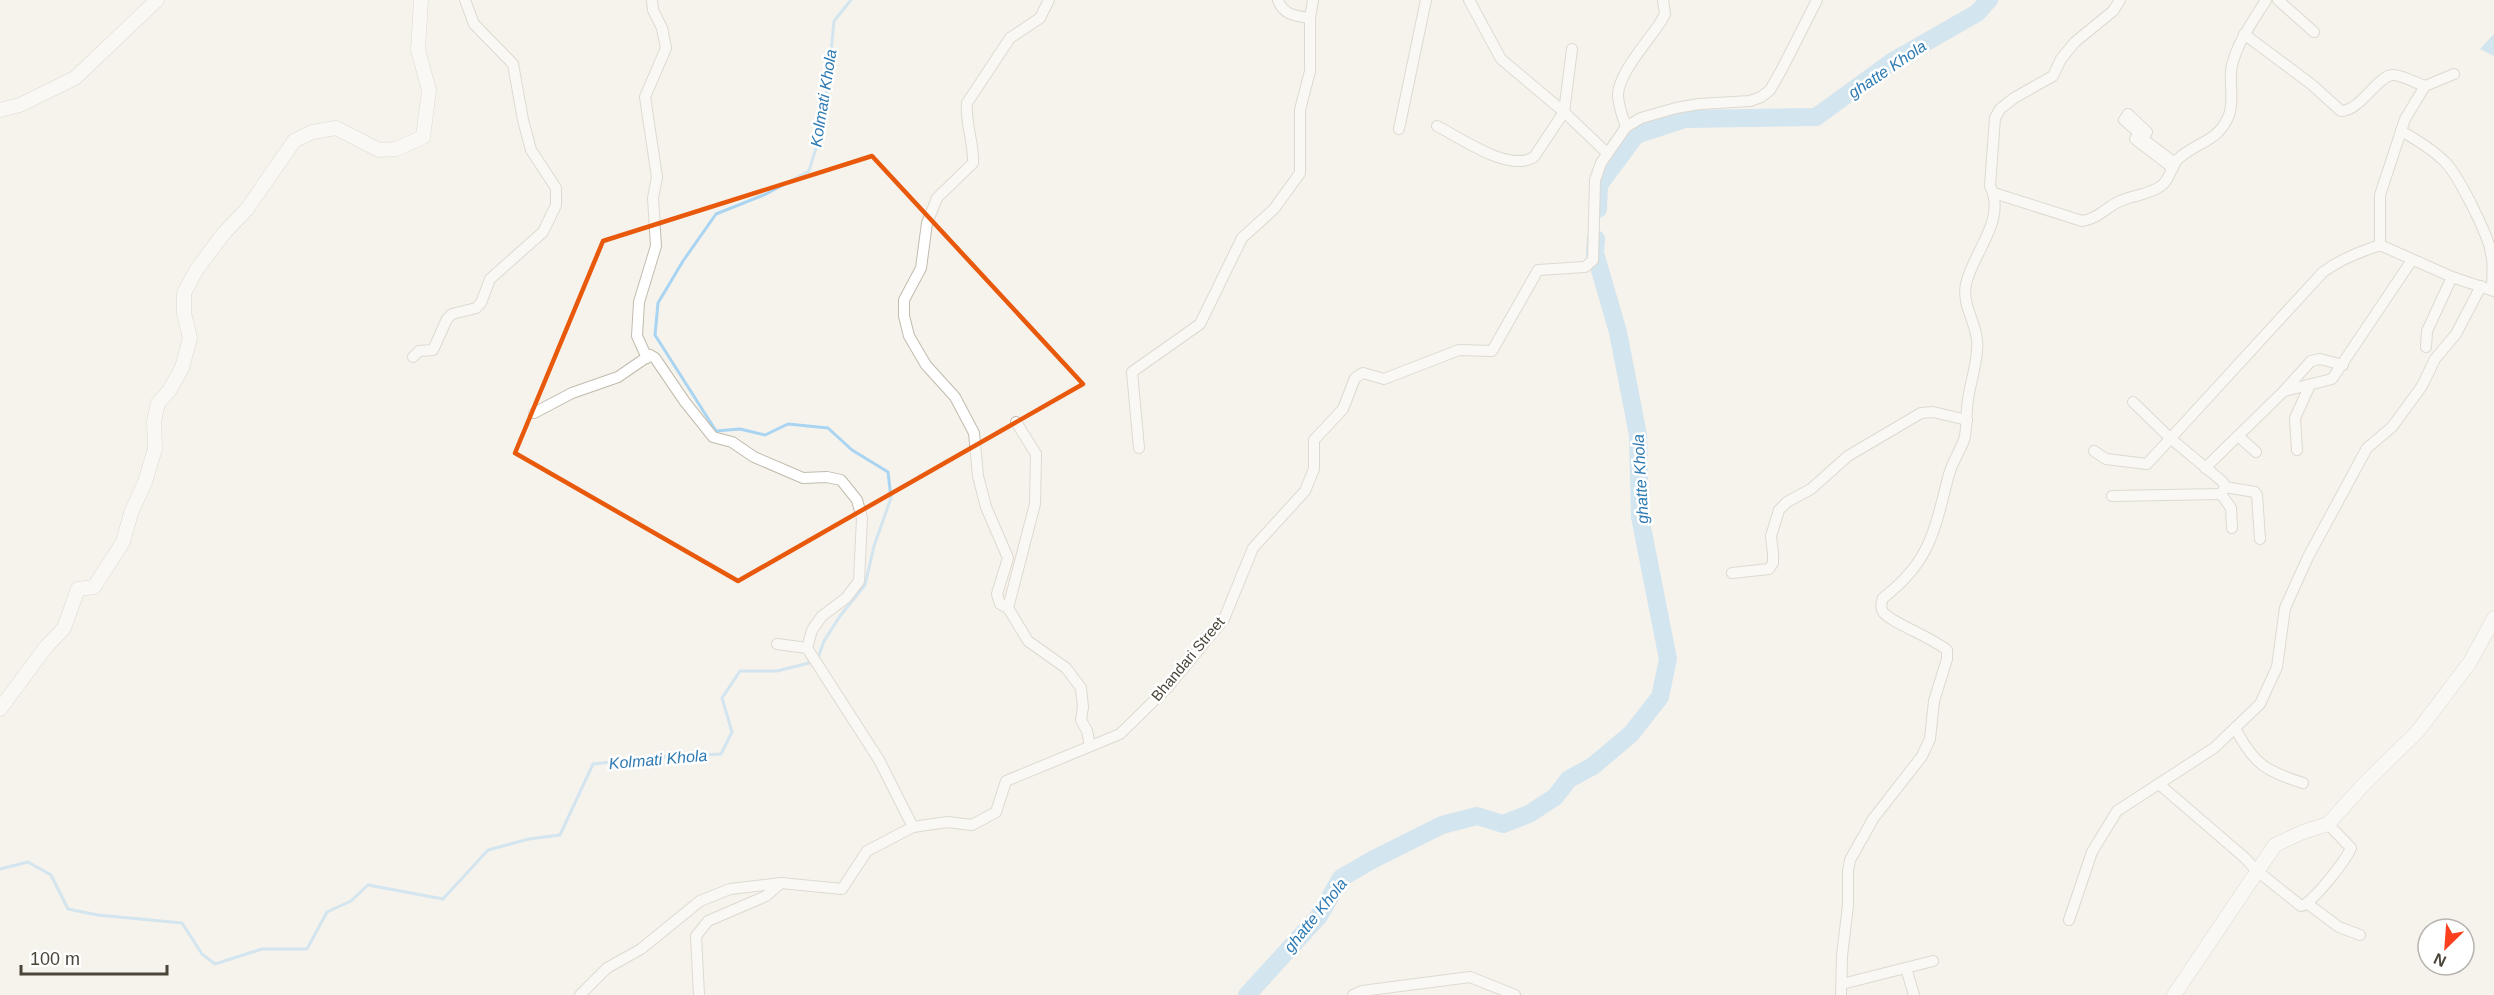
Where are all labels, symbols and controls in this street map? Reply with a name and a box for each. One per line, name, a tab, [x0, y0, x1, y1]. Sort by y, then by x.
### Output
water label: ghatte Khola	[1845, 37, 1929, 102]
water label: Kolmati Khola	[807, 48, 840, 148]
water label: ghatte Khola	[1630, 434, 1651, 524]
street label: Bhandari Street	[1148, 613, 1228, 704]
water label: Kolmati Khola	[608, 747, 708, 772]
water label: ghatte Khola	[1281, 875, 1350, 956]
north arrow	[2416, 917, 2476, 977]
scale bar	[21, 938, 166, 976]
text: 100 m	[30, 949, 80, 969]
text: N	[2431, 950, 2449, 970]

